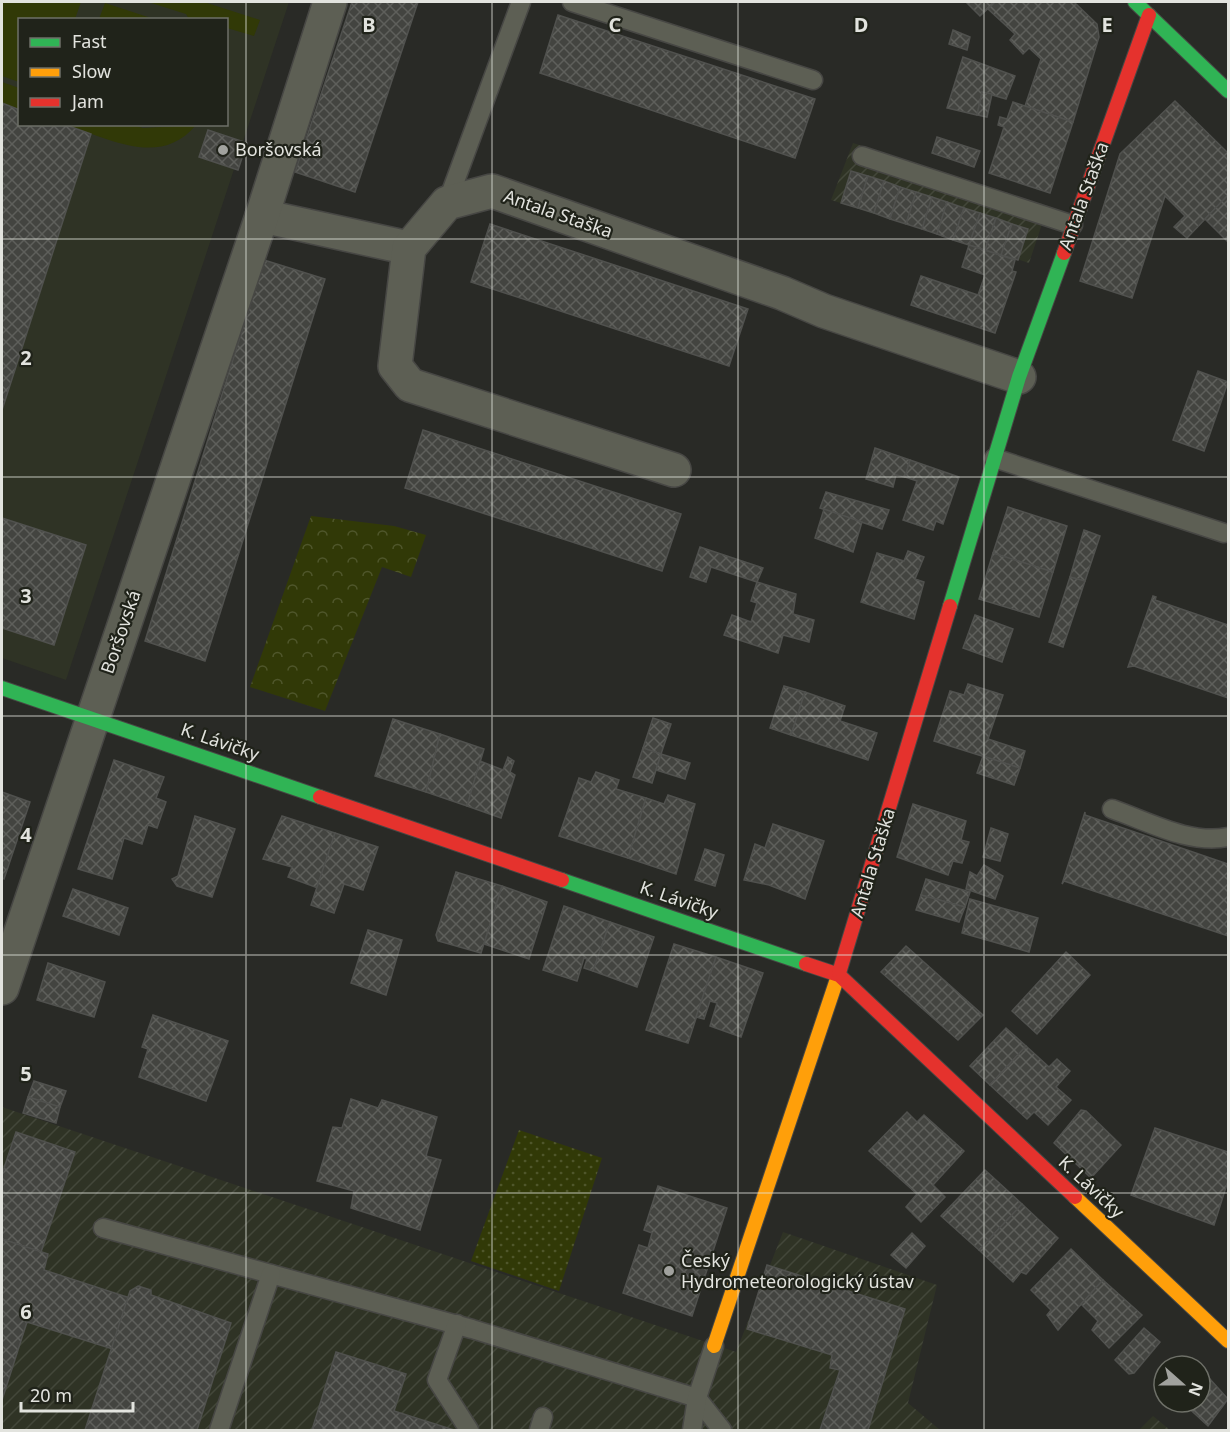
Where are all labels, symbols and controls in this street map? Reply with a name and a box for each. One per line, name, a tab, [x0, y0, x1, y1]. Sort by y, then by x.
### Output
text: B	[362, 11, 376, 38]
text: C	[609, 11, 622, 38]
text: D	[854, 11, 868, 38]
text: E	[1101, 11, 1113, 38]
legend	[18, 18, 228, 126]
text: Fast	[72, 29, 107, 53]
text: Slow	[72, 59, 111, 83]
text: Jam	[70, 89, 104, 113]
place label: Boršovská	[235, 137, 322, 161]
street label: Antala Staška	[1052, 138, 1114, 253]
marker: Boršovská	[216, 143, 230, 157]
street label: Antala Staška	[501, 183, 616, 243]
text: 2	[20, 344, 32, 371]
text: 3	[20, 582, 32, 609]
street label: Boršovská	[95, 587, 146, 677]
street label: K. Lávičky	[178, 716, 263, 766]
street label: Antala Staška	[844, 805, 900, 920]
text: 4	[20, 821, 32, 848]
street label: K. Lávičky	[637, 874, 722, 924]
text: 5	[20, 1060, 32, 1087]
street label: K. Lávičky	[1054, 1150, 1130, 1223]
place label: Český Hydrometeorologický ústav	[681, 1248, 915, 1293]
marker: Český Hydrometeorologický ústav	[662, 1264, 676, 1278]
text: 6	[20, 1298, 32, 1325]
north arrow	[1152, 1354, 1212, 1414]
scale bar	[21, 1375, 134, 1413]
text: N	[1183, 1379, 1209, 1399]
text: 20 m	[30, 1383, 72, 1407]

